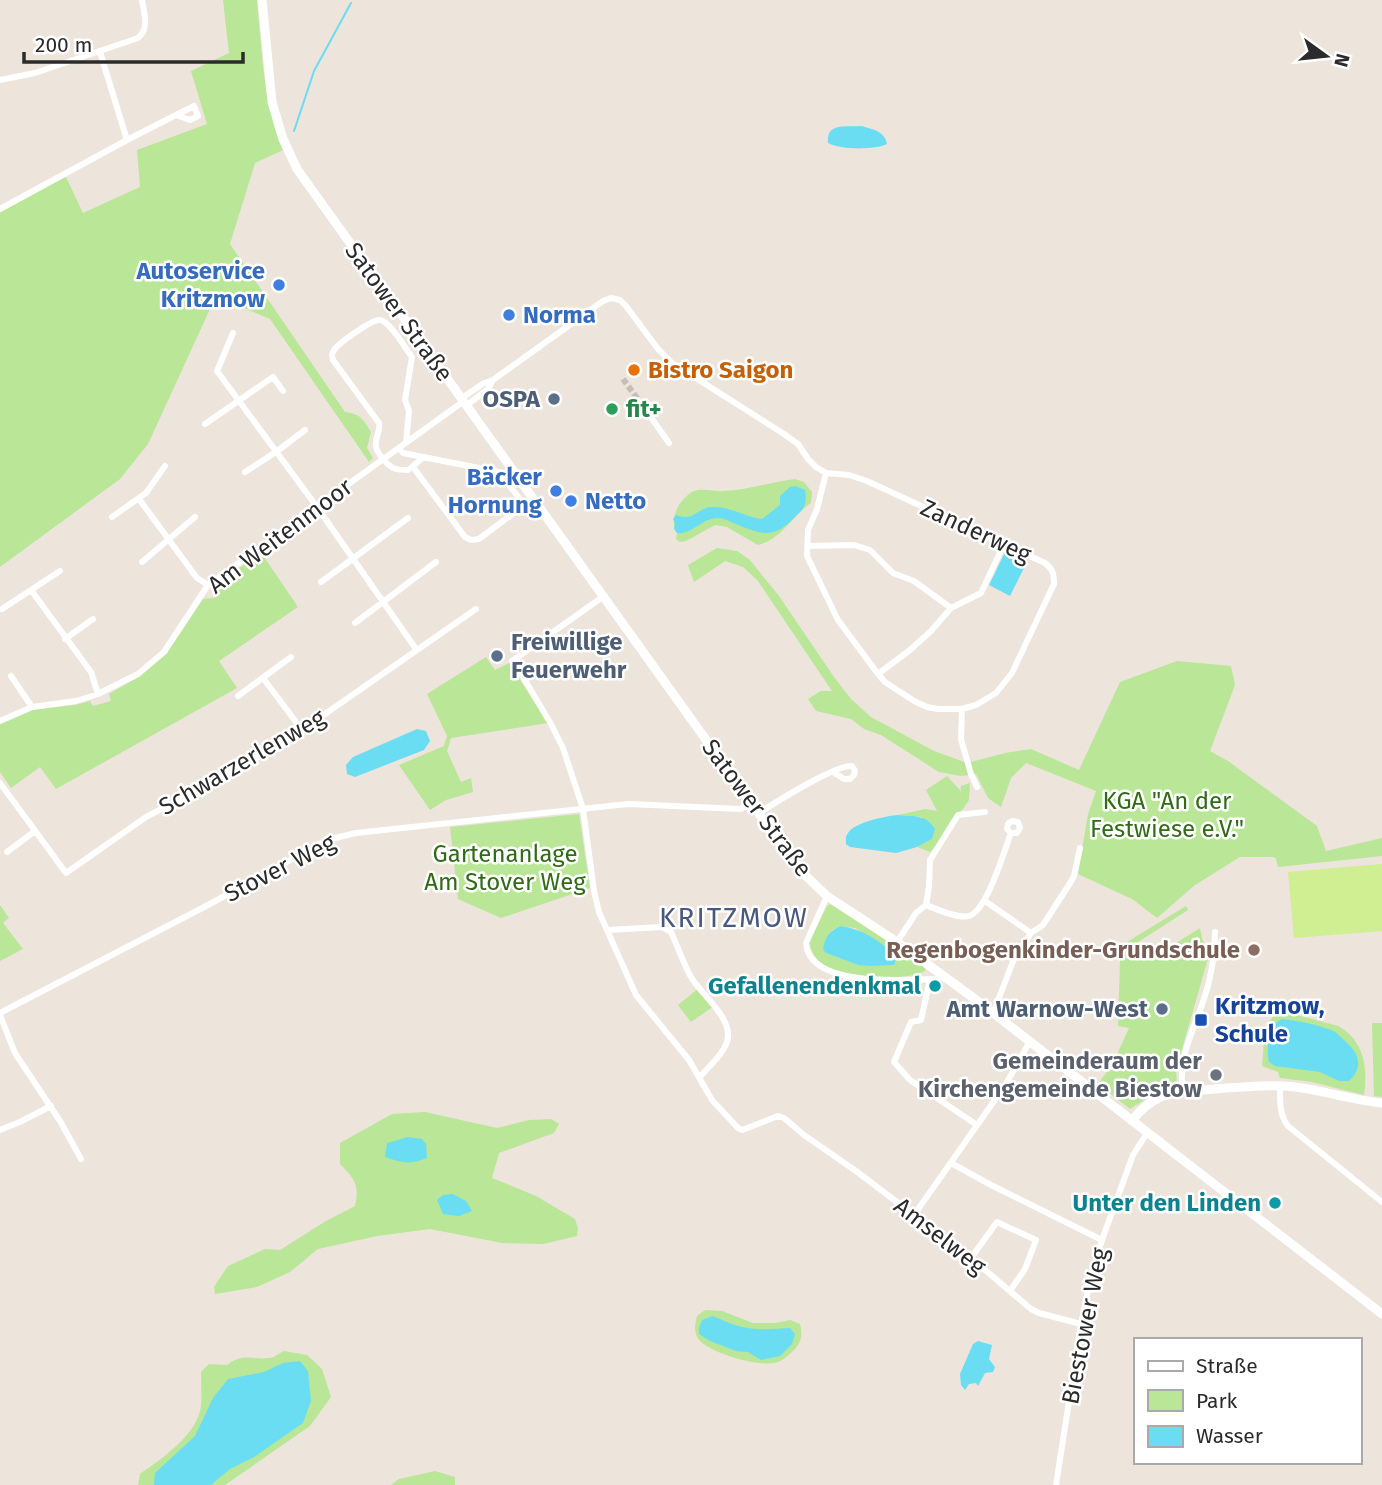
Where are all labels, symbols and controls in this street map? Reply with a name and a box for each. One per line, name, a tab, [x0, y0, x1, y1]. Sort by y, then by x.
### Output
scale bar	[24, 21, 243, 65]
north arrow	[1291, 21, 1361, 91]
text: 200 m	[35, 32, 92, 58]
text: N	[1329, 51, 1355, 69]
street label: Satower Straße	[339, 237, 459, 387]
place label: Autoservice Kritzmow	[135, 257, 265, 313]
marker: Autoservice Kritzmow	[271, 277, 287, 293]
place label: Norma	[523, 301, 596, 329]
marker: Norma	[501, 307, 517, 323]
place label: Bistro Saigon	[648, 356, 793, 384]
marker: Bistro Saigon	[626, 362, 642, 378]
place label: OSPA	[483, 385, 541, 413]
marker: OSPA	[546, 391, 562, 407]
place label: fit+	[626, 395, 661, 423]
marker: fit+	[604, 401, 620, 417]
place label: Bäcker Hornung	[448, 463, 543, 519]
street label: Am Weitenmoor	[202, 472, 358, 599]
marker: Bäcker Hornung	[548, 483, 564, 499]
place label: Netto	[585, 487, 646, 515]
marker: Netto	[563, 493, 579, 509]
street label: Zanderweg	[916, 493, 1036, 569]
place label: Freiwillige Feuerwehr	[511, 628, 627, 684]
marker: Freiwillige Feuerwehr	[489, 648, 505, 664]
street label: Schwarzerlenweg	[154, 703, 330, 821]
street label: Satower Straße	[696, 734, 818, 882]
park label: KGA "An der Festwiese e.V."	[1090, 787, 1244, 843]
street label: Stover Weg	[220, 828, 341, 908]
park label: Gartenanlage Am Stover Weg	[424, 840, 586, 896]
district label: KRITZMOW	[659, 901, 809, 934]
place label: Regenbogenkinder-Grundschule	[886, 936, 1240, 964]
marker: Regenbogenkinder-Grundschule	[1246, 942, 1262, 958]
place label: Gefallenendenkmal	[708, 972, 922, 1000]
marker: Gefallenendenkmal	[927, 978, 943, 994]
place label: Kritzmow, Schule	[1215, 992, 1325, 1048]
place label: Amt Warnow-West	[945, 995, 1149, 1023]
marker: Amt Warnow-West	[1154, 1001, 1170, 1017]
marker: Kritzmow, Schule	[1193, 1012, 1209, 1028]
place label: Gemeinderaum der Kirchengemeinde Biestow	[918, 1047, 1202, 1103]
marker: Gemeinderaum der Kirchengemeinde Biestow	[1208, 1067, 1224, 1083]
place label: Unter den Linden	[1073, 1189, 1261, 1217]
street label: Amselweg	[889, 1192, 992, 1281]
marker: Unter den Linden	[1267, 1195, 1283, 1211]
street label: Biestower Weg	[1056, 1245, 1114, 1407]
legend	[1134, 1338, 1361, 1464]
text: Straße	[1196, 1353, 1258, 1379]
text: Park	[1196, 1388, 1238, 1414]
text: Wasser	[1196, 1423, 1263, 1449]

